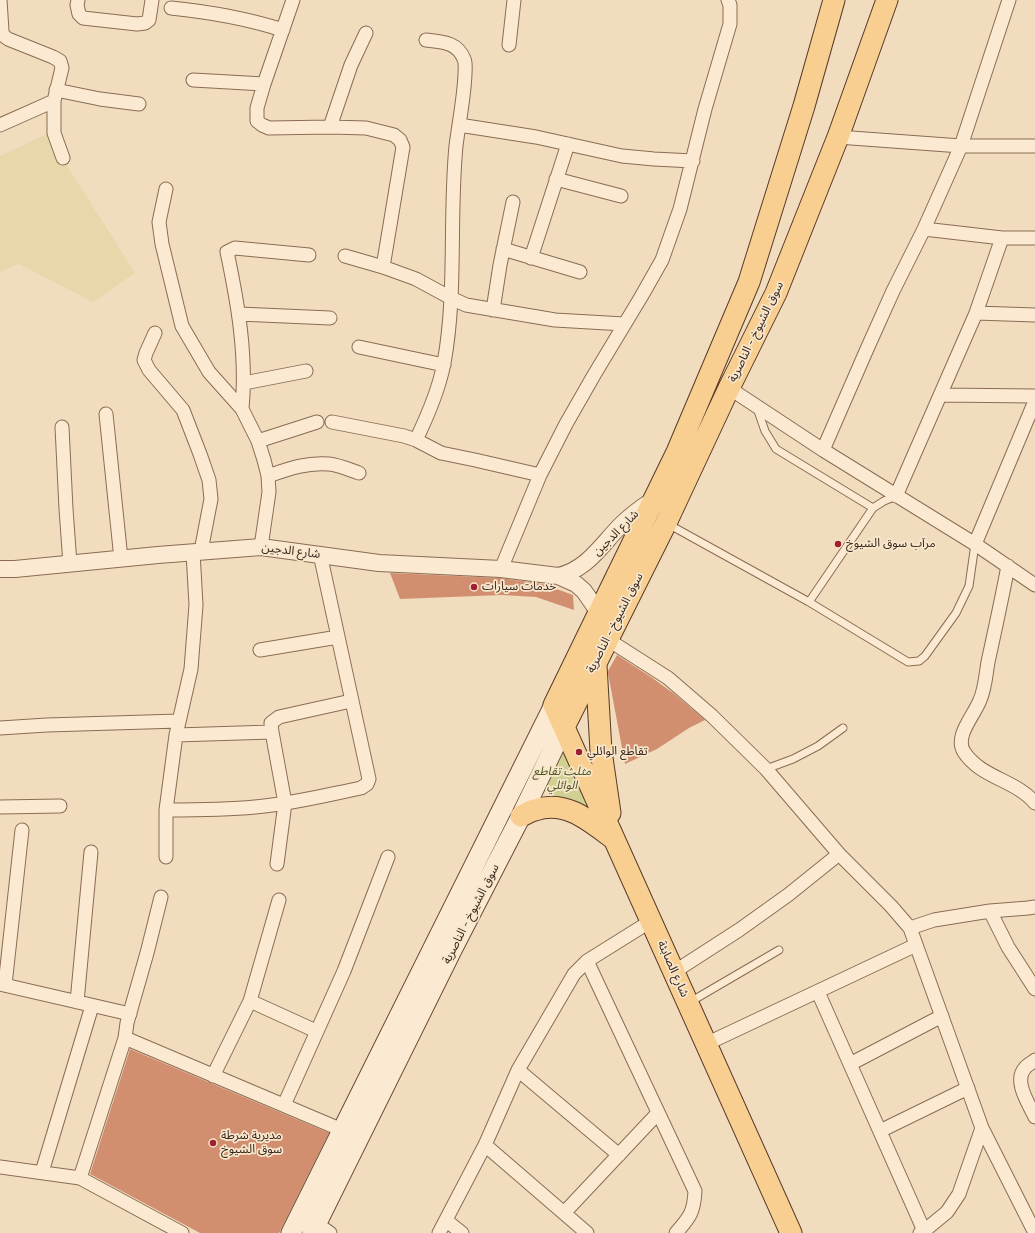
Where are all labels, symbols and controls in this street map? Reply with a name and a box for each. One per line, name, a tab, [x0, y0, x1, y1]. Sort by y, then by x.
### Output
street label: سوق الشيوخ - الناصرية	[725, 279, 787, 385]
street label: شارع الدجين	[590, 507, 642, 559]
place label: مرآب سوق الشيوخ	[846, 537, 936, 551]
marker: مرآب سوق الشيوخ	[833, 539, 843, 549]
street label: شارع الدجين	[261, 540, 321, 562]
street label: سوق الشيوخ - الناصرية	[584, 571, 646, 675]
place label: خدمات سيارات	[482, 580, 556, 594]
marker: خدمات سيارات	[469, 582, 479, 592]
place label: تقاطع الوائلي	[587, 745, 648, 759]
marker: تقاطع الوائلي	[574, 747, 584, 757]
park label: مثلث تقاطع الوائلي	[533, 765, 591, 793]
street label: سوق الشيوخ - الناصرية	[440, 862, 502, 966]
street label: شارع الصابئة	[654, 939, 692, 999]
place label: مديرية شرطة سوق الشيوخ	[221, 1129, 282, 1157]
marker: مديرية شرطة سوق الشيوخ	[208, 1138, 218, 1148]

